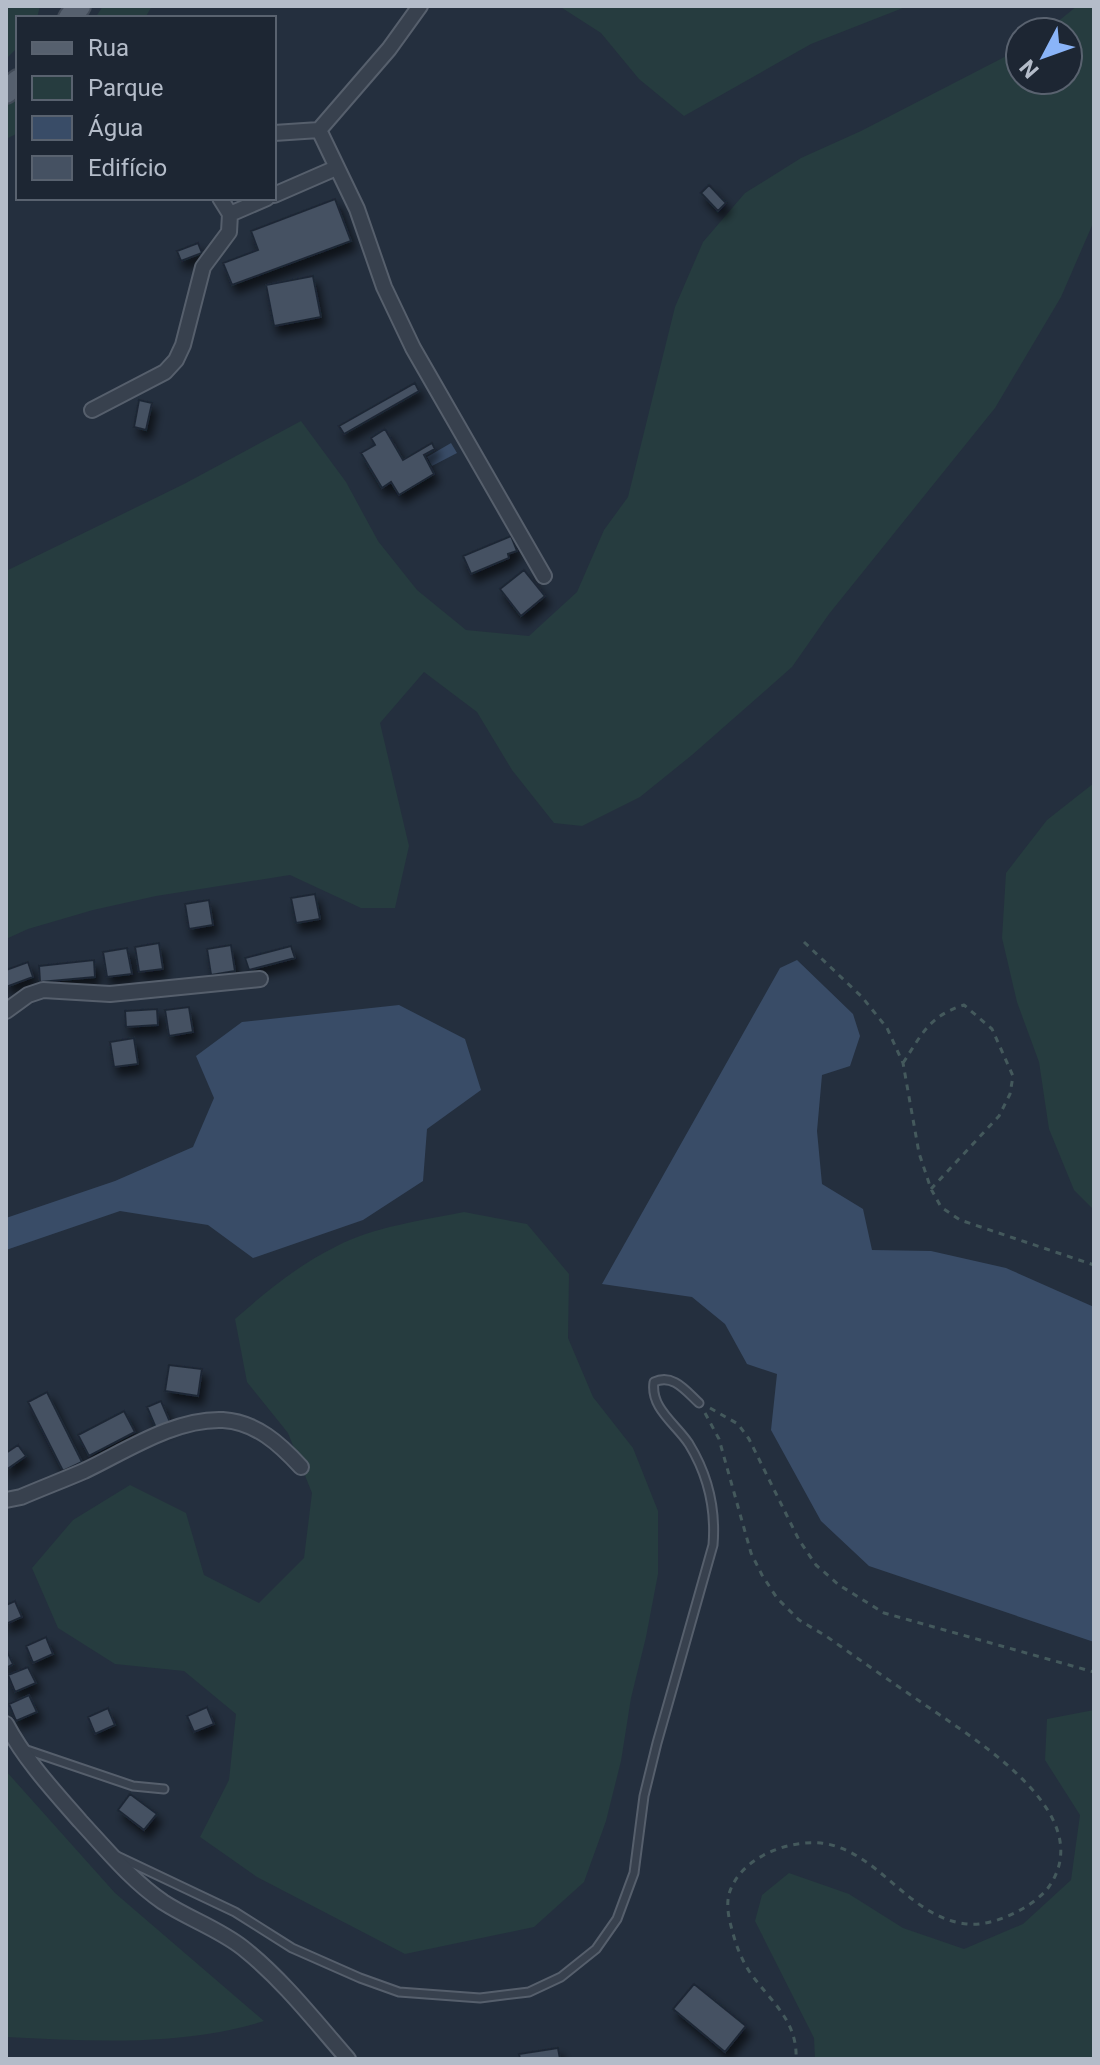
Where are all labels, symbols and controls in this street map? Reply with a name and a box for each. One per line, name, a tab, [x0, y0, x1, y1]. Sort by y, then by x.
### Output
legend	[16, 16, 276, 200]
north arrow	[1004, 16, 1084, 96]
text: Rua	[88, 34, 129, 62]
text: N	[1015, 55, 1044, 83]
text: Parque	[88, 74, 164, 102]
text: Água	[88, 114, 143, 142]
text: Edifício	[88, 154, 167, 182]

